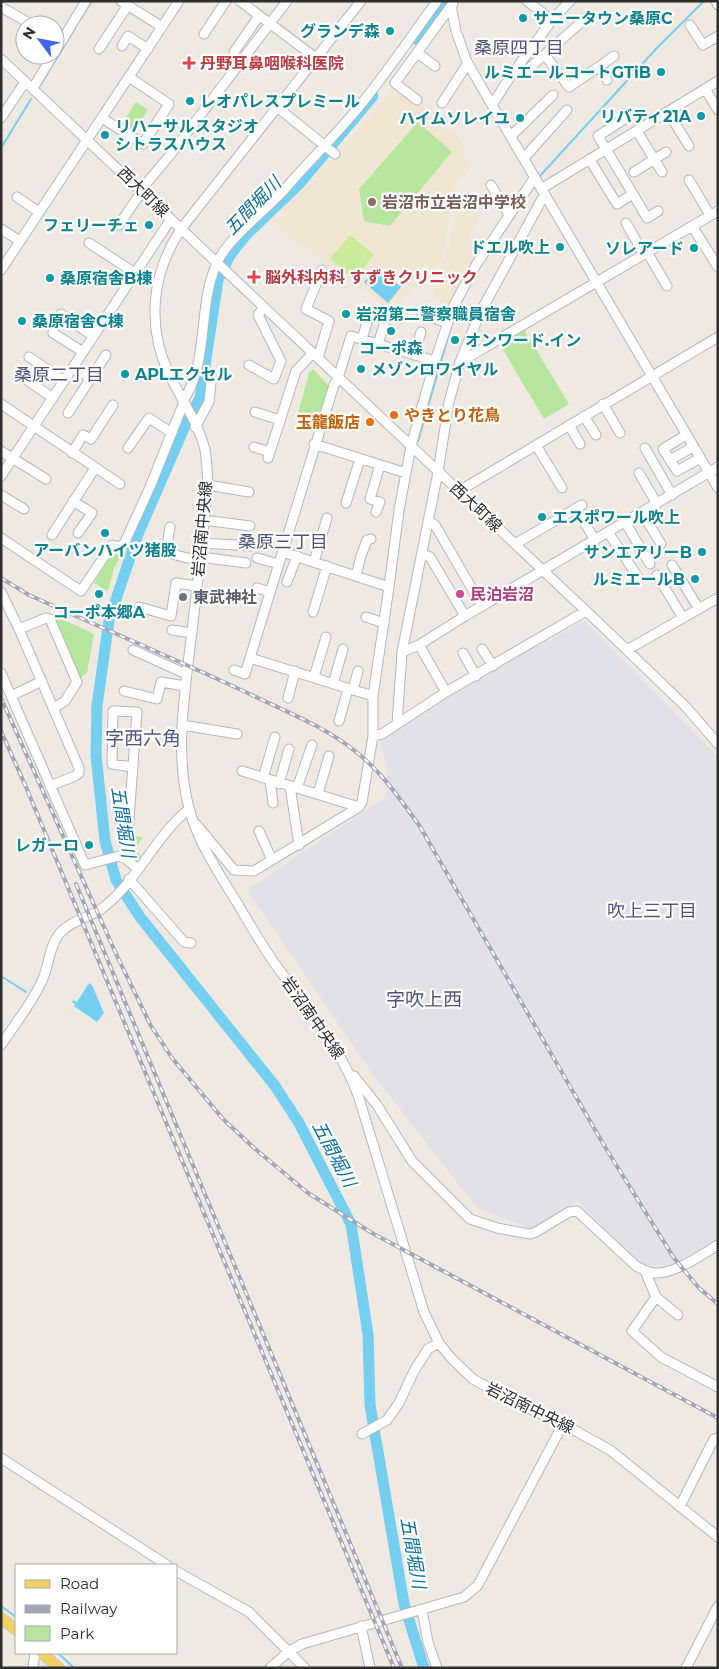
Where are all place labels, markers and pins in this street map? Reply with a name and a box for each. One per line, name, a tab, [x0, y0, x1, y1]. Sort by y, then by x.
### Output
place label: サニータウン桑原C	[533, 9, 673, 28]
marker: サニータウン桑原C	[517, 12, 529, 24]
place label: グランデ森	[300, 22, 380, 41]
marker: グランデ森	[384, 25, 396, 37]
place label: 丹野耳鼻咽喉科医院	[200, 54, 344, 73]
marker: 丹野耳鼻咽喉科医院	[182, 56, 196, 70]
place label: ルミエールコートGTiB	[484, 63, 651, 82]
marker: ルミエールコートGTiB	[655, 66, 667, 78]
place label: レオパレスプレミール	[200, 92, 360, 111]
marker: レオパレスプレミール	[184, 95, 196, 107]
place label: リバティ21A	[600, 107, 692, 126]
place label: ハイムソレイユ	[399, 109, 510, 128]
marker: リバティ21A	[695, 110, 707, 122]
marker: ハイムソレイユ	[514, 112, 526, 124]
place label: リハーサルスタジオ シトラスハウス	[115, 117, 259, 154]
marker: リハーサルスタジオ シトラスハウス	[99, 129, 111, 141]
place label: 岩沼市立岩沼中学校	[382, 193, 526, 212]
marker: 岩沼市立岩沼中学校	[366, 196, 378, 208]
place label: フェリーチェ	[43, 216, 139, 235]
marker: フェリーチェ	[143, 219, 155, 231]
place label: ドエル吹上	[470, 238, 550, 257]
place label: ソレアード	[605, 239, 684, 258]
marker: ドエル吹上	[554, 241, 566, 253]
marker: ソレアード	[688, 242, 700, 254]
place label: 脳外科内科 すずきクリニック	[265, 268, 478, 287]
place label: 桑原宿舎B棟	[60, 269, 152, 288]
marker: 脳外科内科 すずきクリニック	[247, 270, 261, 284]
marker: 桑原宿舎B棟	[44, 272, 56, 284]
place label: 岩沼第二警察職員宿舎	[356, 305, 516, 324]
marker: 岩沼第二警察職員宿舎	[340, 308, 352, 320]
place label: 桑原宿舎C棟	[32, 312, 124, 331]
marker: 桑原宿舎C棟	[16, 315, 28, 327]
marker: コーポ森	[385, 325, 397, 337]
place label: オンワード.イン	[465, 331, 581, 350]
marker: オンワード.イン	[449, 334, 461, 346]
place label: コーポ森	[359, 339, 423, 358]
place label: メゾンロワイヤル	[371, 360, 499, 379]
marker: メゾンロワイヤル	[355, 363, 367, 375]
place label: APLエクセル	[134, 365, 232, 384]
marker: APLエクセル	[119, 368, 131, 380]
place label: やきとり花鳥	[404, 406, 500, 425]
marker: やきとり花鳥	[388, 409, 400, 421]
place label: 玉龍飯店	[296, 413, 360, 432]
marker: 玉龍飯店	[364, 416, 376, 428]
place label: エスポワール吹上	[552, 508, 680, 527]
marker: エスポワール吹上	[536, 511, 548, 523]
marker: アーバンハイツ猪股	[99, 527, 111, 539]
place label: アーバンハイツ猪股	[33, 541, 177, 560]
place label: サンエアリーB	[584, 543, 692, 562]
marker: サンエアリーB	[696, 546, 708, 558]
place label: ルミエールB	[593, 570, 685, 589]
marker: ルミエールB	[689, 573, 701, 585]
place label: 民泊岩沼	[470, 585, 534, 604]
marker: コーポ本郷A	[93, 588, 105, 600]
place label: 東武神社	[193, 588, 257, 607]
marker: 民泊岩沼	[454, 588, 466, 600]
marker: 東武神社	[177, 591, 189, 603]
place label: コーポ本郷A	[53, 603, 146, 622]
place label: レガーロ	[15, 836, 79, 855]
marker: レガーロ	[83, 839, 95, 851]

